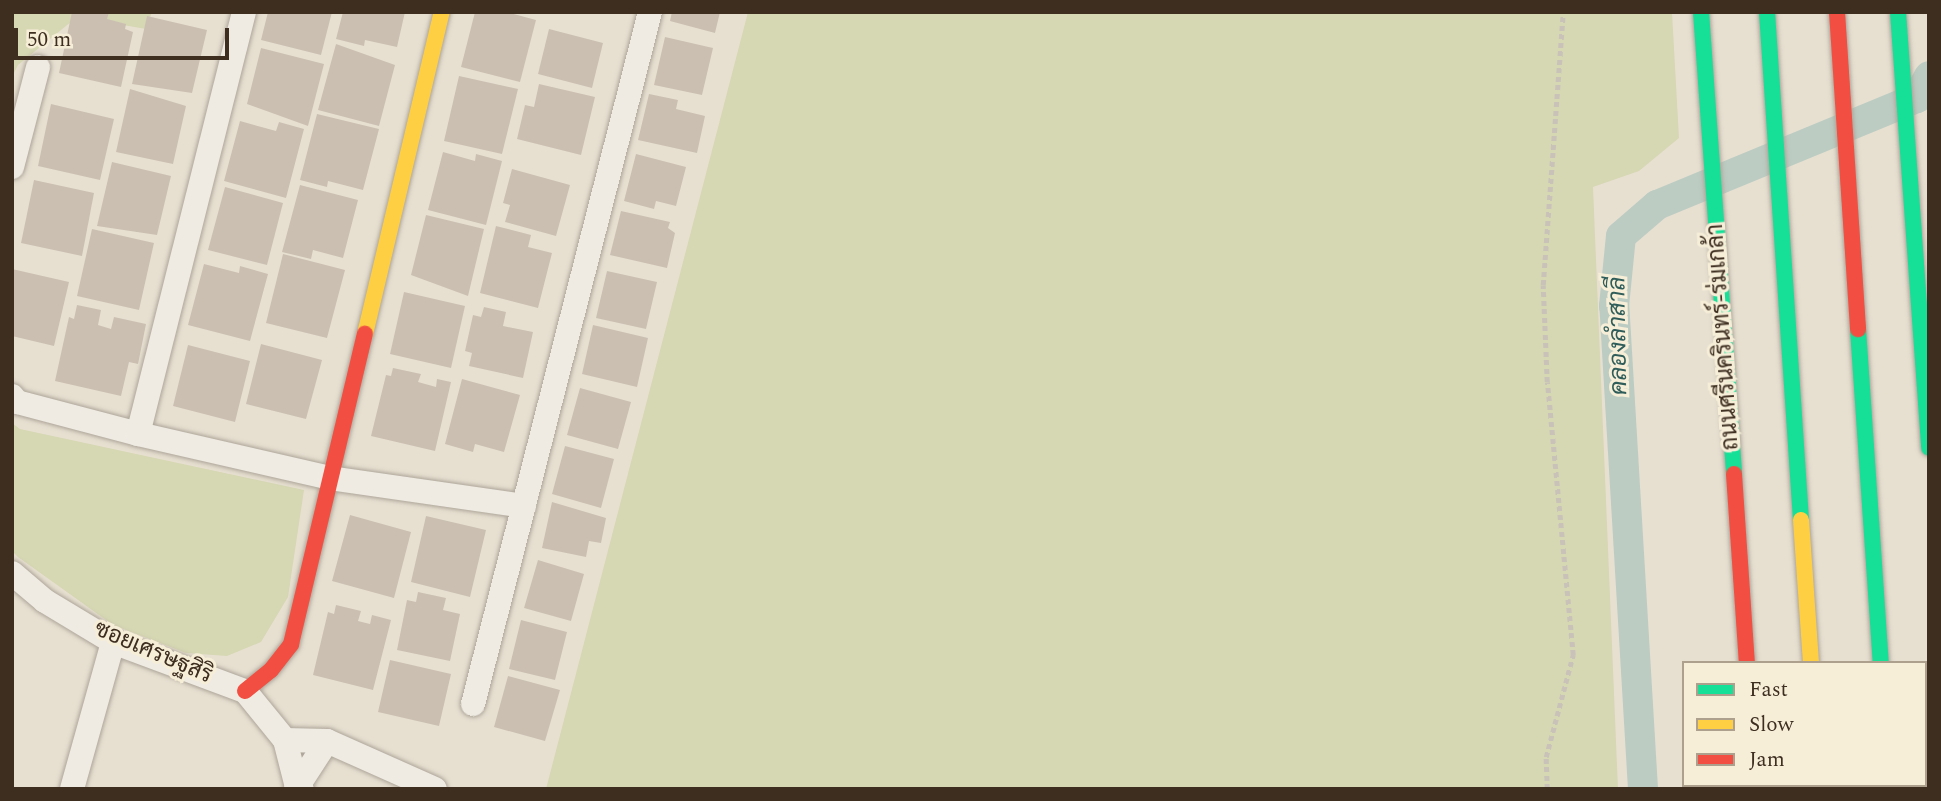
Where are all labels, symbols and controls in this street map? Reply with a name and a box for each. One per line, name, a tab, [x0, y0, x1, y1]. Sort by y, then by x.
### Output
scale bar	[18, 14, 233, 58]
text: 50 m	[27, 24, 71, 56]
street label: ถนนศรีนครินทร์-ร่มเกล้า	[1702, 223, 1746, 451]
water label: คลองลำสาลี	[1604, 277, 1634, 395]
street label: ซอยเศรษฐสิริ	[90, 616, 216, 690]
legend	[1682, 661, 1927, 787]
text: Fast	[1749, 674, 1788, 706]
text: Slow	[1749, 709, 1793, 741]
text: Jam	[1749, 744, 1785, 776]

